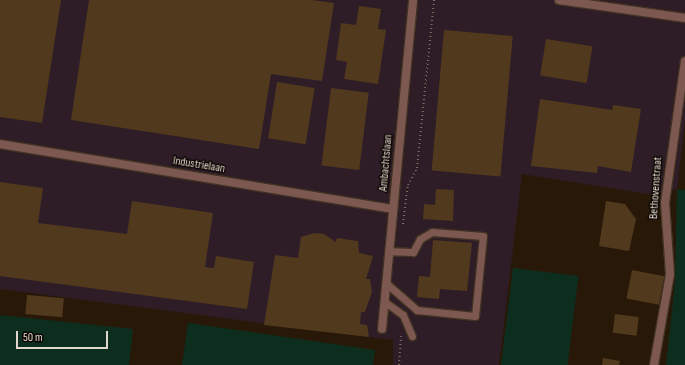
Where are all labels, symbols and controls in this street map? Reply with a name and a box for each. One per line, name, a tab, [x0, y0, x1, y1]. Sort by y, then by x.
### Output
street label: Ambachtslaan	[376, 134, 396, 192]
street label: Industrielaan	[172, 154, 226, 176]
street label: Bethovenstraat	[647, 156, 665, 220]
scale bar	[18, 323, 110, 349]
text: 50 m	[23, 330, 43, 345]

